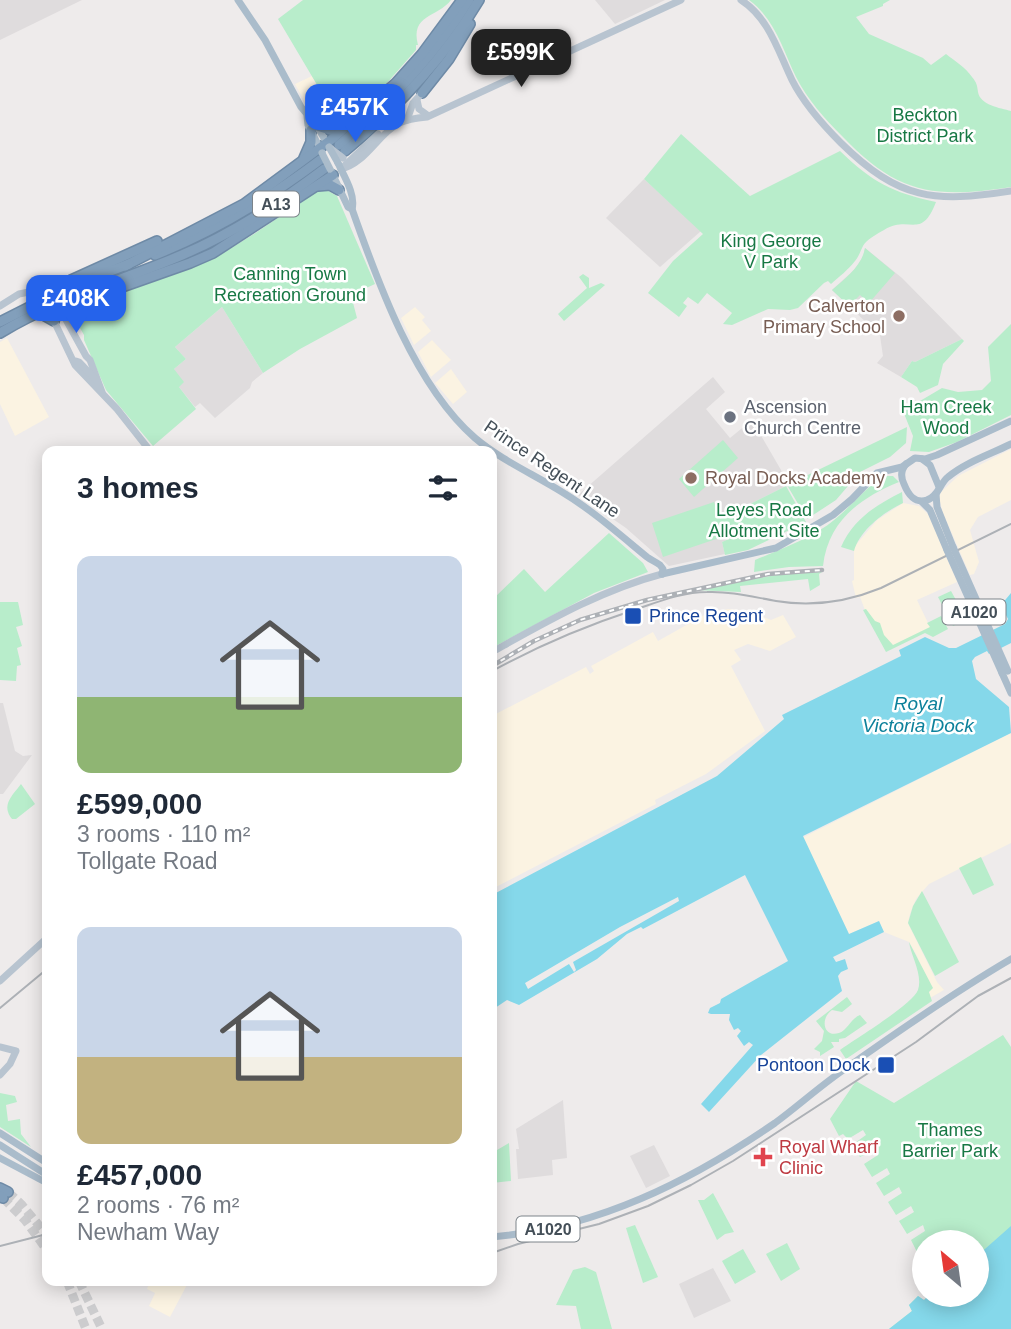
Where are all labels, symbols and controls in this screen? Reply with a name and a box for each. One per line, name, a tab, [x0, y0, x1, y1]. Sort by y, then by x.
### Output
pin: £599K	[472, 29, 570, 89]
text: £599K	[487, 39, 555, 65]
pin: £457K	[306, 85, 404, 144]
text: £457K	[321, 94, 389, 120]
park label: Beckton District Park	[876, 105, 974, 146]
road number: A13	[253, 192, 299, 216]
park label: King George V Park	[720, 231, 822, 272]
park label: Canning Town Recreation Ground	[214, 264, 366, 305]
pin: £408K	[27, 276, 125, 335]
text: £408K	[42, 285, 110, 311]
place label: Calverton Primary School	[763, 296, 885, 337]
marker: Calverton Primary School	[891, 308, 907, 324]
place label: Ascension Church Centre	[744, 397, 861, 438]
park label: Ham Creek Wood	[900, 397, 993, 438]
marker: Ascension Church Centre	[722, 409, 738, 425]
street label: Prince Regent Lane	[480, 416, 624, 522]
place label: Royal Docks Academy	[705, 468, 885, 488]
icon: filters	[424, 469, 462, 507]
marker: Royal Docks Academy	[683, 470, 699, 486]
text: 3 homes	[77, 471, 199, 504]
park label: Leyes Road Allotment Site	[708, 500, 820, 541]
road number: A1020	[942, 600, 1006, 624]
icon: home	[207, 602, 333, 728]
marker: Prince Regent	[623, 606, 643, 626]
place label: Prince Regent	[649, 606, 763, 626]
water label: Royal Victoria Dock	[862, 693, 975, 736]
text: £599,000	[77, 787, 202, 820]
text: 3 rooms · 110 m²	[77, 821, 250, 847]
text: Tollgate Road	[77, 848, 218, 874]
icon: home	[207, 973, 333, 1099]
place label: Pontoon Dock	[757, 1055, 871, 1075]
marker: Pontoon Dock	[876, 1055, 896, 1075]
park label: Thames Barrier Park	[902, 1120, 999, 1161]
place label: Royal Wharf Clinic	[779, 1137, 879, 1178]
marker: Royal Wharf Clinic	[753, 1147, 773, 1167]
text: £457,000	[77, 1158, 202, 1191]
text: 2 rooms · 76 m²	[77, 1192, 239, 1218]
road number: A1020	[516, 1217, 580, 1242]
text: Newham Way	[77, 1219, 219, 1245]
north arrow	[912, 1230, 989, 1307]
map controls	[912, 1230, 989, 1307]

